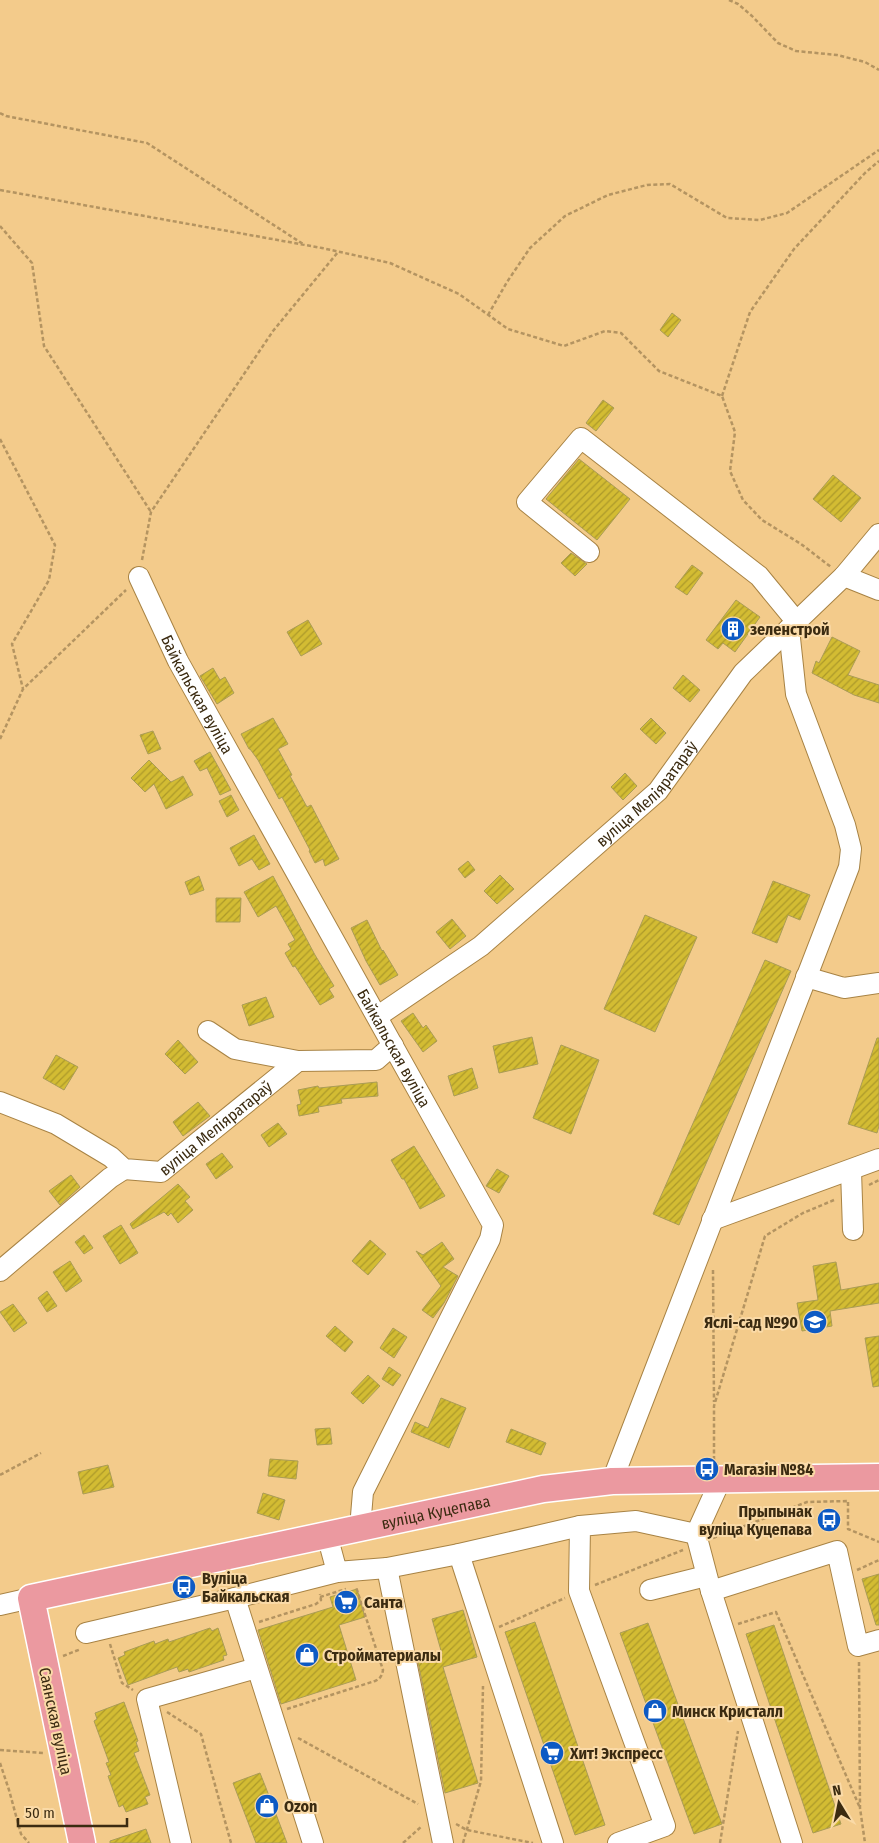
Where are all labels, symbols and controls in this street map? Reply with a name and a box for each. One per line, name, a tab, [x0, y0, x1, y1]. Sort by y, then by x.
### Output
building icon: зеленстрой	[720, 616, 746, 642]
place label: зеленстрой	[750, 620, 830, 639]
street label: Байкальская вуліца	[157, 632, 237, 757]
street label: вуліца Меліяратараў	[592, 736, 702, 851]
street label: Байкальская вуліца	[353, 986, 434, 1111]
street label: вуліца Меліяратараў	[156, 1077, 276, 1180]
school or university icon: Яслі-сад №90	[802, 1309, 828, 1335]
place label: Яслі-сад №90	[704, 1313, 798, 1332]
bus stop icon: Магазін №84	[694, 1456, 720, 1482]
place label: Магазін №84	[724, 1460, 813, 1479]
street label: вуліца Куцепава	[380, 1491, 492, 1533]
place label: Прыпынак вуліца Куцепава	[699, 1502, 813, 1539]
bus stop icon: Прыпынак вуліца Куцепава	[816, 1507, 842, 1533]
place label: Вуліца Байкальская	[202, 1569, 290, 1606]
bus stop icon: Вуліца Байкальская	[171, 1574, 197, 1600]
supermarket icon: Санта	[333, 1589, 359, 1615]
place label: Санта	[364, 1593, 403, 1612]
shop icon: Стройматериалы	[294, 1642, 320, 1668]
place label: Стройматериалы	[324, 1646, 441, 1665]
street label: Саянская вуліца	[35, 1666, 76, 1777]
shop icon: Минск Кристалл	[642, 1698, 668, 1724]
place label: Минск Кристалл	[672, 1702, 783, 1721]
supermarket icon: Хит! Экспресс	[539, 1740, 565, 1766]
place label: Хит! Экспресс	[569, 1744, 663, 1763]
north arrow	[814, 1778, 864, 1828]
text: N	[831, 1782, 842, 1800]
shop icon: Ozon	[254, 1793, 280, 1819]
scale bar	[18, 1796, 126, 1828]
place label: Ozon	[284, 1797, 317, 1816]
text: 50 m	[25, 1804, 55, 1822]

